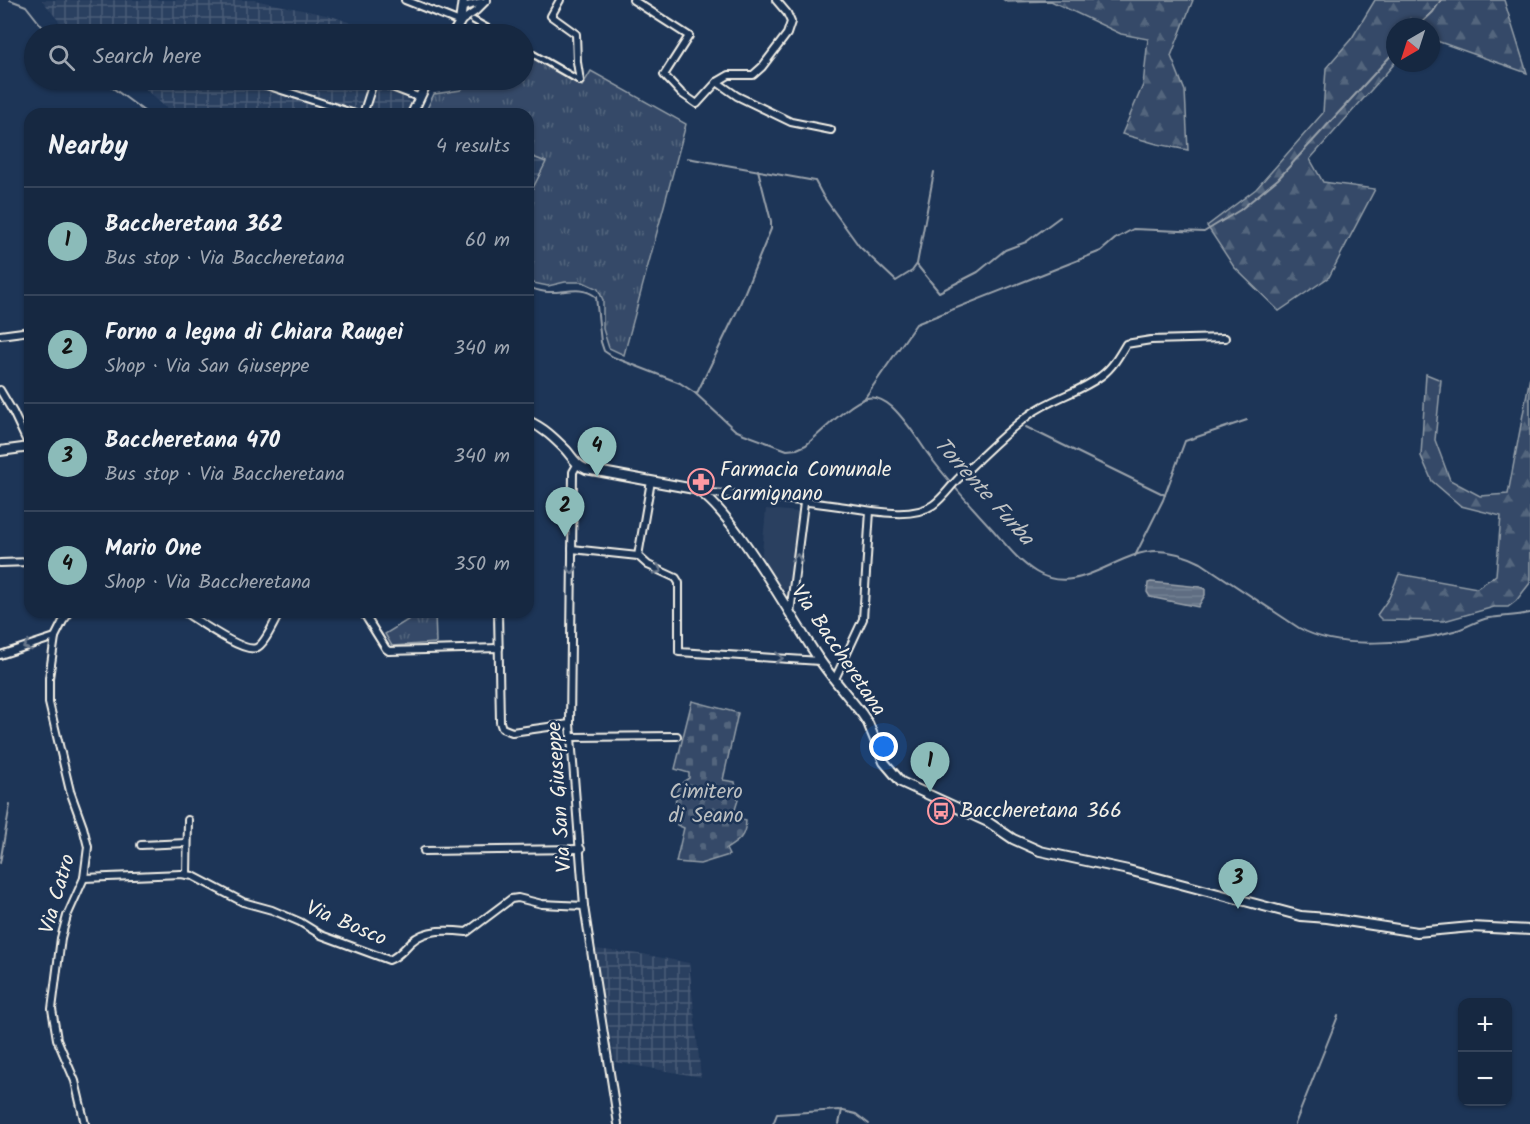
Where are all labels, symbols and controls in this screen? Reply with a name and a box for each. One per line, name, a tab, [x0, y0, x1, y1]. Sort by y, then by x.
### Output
north arrow	[1386, 18, 1440, 72]
search box	[24, 24, 534, 90]
text: Search here	[93, 40, 201, 75]
icon: search	[45, 41, 78, 74]
text: Nearby	[48, 126, 128, 168]
text: 4 results	[436, 131, 510, 163]
text: Baccheretana 362	[105, 208, 283, 243]
text: 1	[64, 225, 71, 257]
text: 60 m	[465, 225, 510, 257]
text: Bus stop · Via Baccheretana	[105, 243, 345, 275]
text: Forno a legna di Chiara Raugei	[105, 316, 403, 351]
text: 2	[62, 333, 73, 365]
text: 340 m	[454, 333, 510, 365]
text: Shop · Via San Giuseppe	[105, 351, 309, 383]
text: Baccheretana 470	[105, 424, 280, 459]
pin: 4	[578, 428, 616, 477]
water label: Torrente Furba	[924, 430, 1043, 556]
text: 3	[62, 441, 73, 473]
text: 340 m	[454, 441, 510, 473]
place label: Farmacia Comunale Carmignano	[720, 454, 892, 511]
text: Bus stop · Via Baccheretana	[105, 459, 345, 491]
pharmacy icon: Farmacia Comunale Carmignano	[686, 467, 716, 497]
pin: 2	[546, 488, 584, 537]
text: Mario One	[105, 532, 202, 567]
text: 4	[62, 549, 73, 581]
text: 350 m	[454, 549, 510, 581]
one-way arrow	[790, 554, 803, 563]
one-way arrow	[652, 562, 663, 574]
one-way arrow	[566, 565, 578, 574]
text: Shop · Via Baccheretana	[105, 567, 311, 599]
street label: Via Baccheretana	[782, 579, 894, 723]
one-way arrow	[22, 639, 33, 651]
one-way arrow	[774, 652, 783, 665]
street label: Via San Giuseppe	[538, 720, 582, 873]
your location	[869, 732, 898, 761]
pin: 1	[910, 742, 950, 792]
park label: Cimitero di Seano	[668, 776, 744, 833]
place label: Baccheretana 366	[960, 795, 1122, 828]
bus stop icon: Baccheretana 366	[926, 796, 956, 826]
street label: Via Catro	[31, 850, 85, 938]
pin: 3	[1218, 860, 1258, 909]
street label: Via Bosco	[300, 892, 392, 956]
map controls	[1458, 998, 1512, 1106]
button: +	[1458, 998, 1512, 1052]
button: −	[1458, 1052, 1512, 1106]

